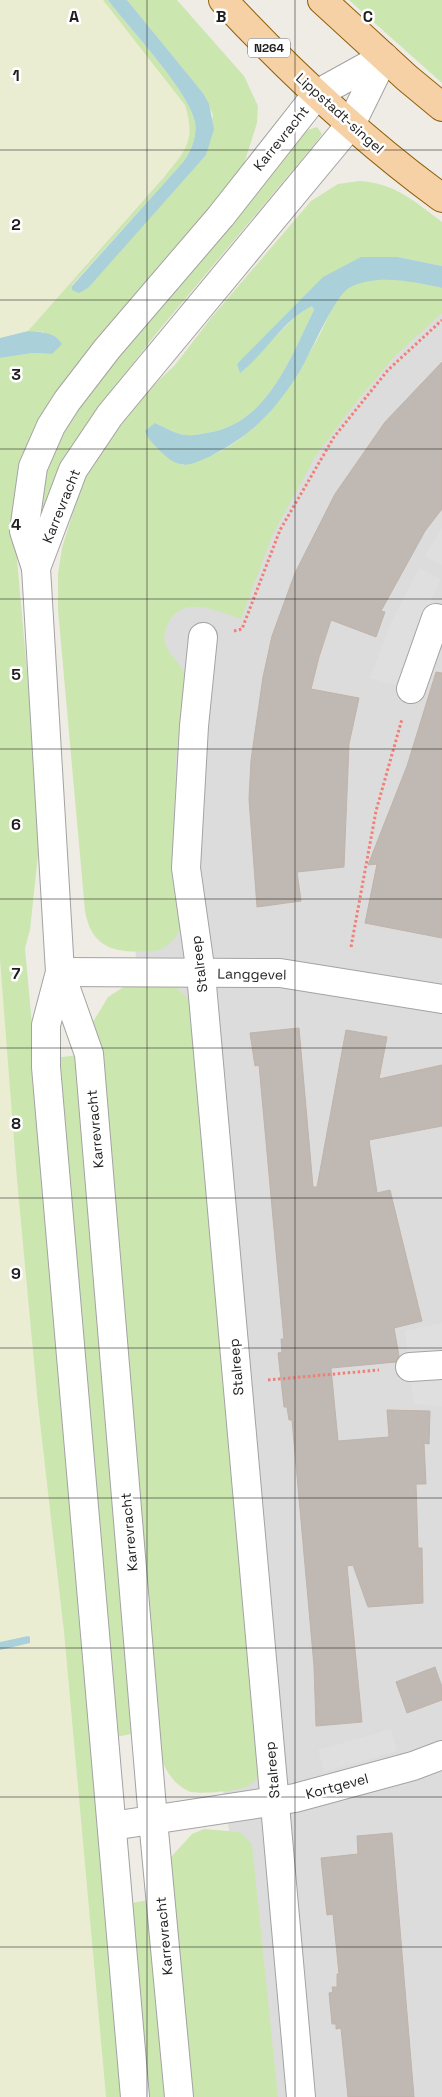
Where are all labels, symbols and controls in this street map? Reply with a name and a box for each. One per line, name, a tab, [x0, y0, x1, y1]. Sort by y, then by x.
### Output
text: A	[69, 6, 79, 27]
text: B	[216, 6, 226, 27]
text: C	[363, 6, 373, 27]
road number: N264	[248, 38, 290, 58]
text: 1	[12, 65, 20, 86]
street label: Lippstadt-singel	[292, 69, 388, 157]
street label: Karrevracht	[249, 102, 313, 174]
text: 2	[11, 214, 21, 235]
text: 3	[11, 364, 21, 385]
street label: Karrevracht	[38, 466, 84, 546]
text: 4	[11, 514, 21, 535]
text: 5	[11, 664, 21, 685]
text: 6	[11, 814, 21, 835]
street label: Stalreep	[187, 935, 211, 993]
text: 7	[12, 963, 21, 984]
street label: Langgevel	[217, 964, 287, 984]
street label: Karrevracht	[83, 1089, 107, 1169]
text: 8	[11, 1113, 21, 1134]
text: 9	[11, 1263, 21, 1284]
street label: Stalreep	[225, 1338, 247, 1396]
street label: Karrevracht	[117, 1492, 141, 1572]
street label: Stalreep	[261, 1741, 283, 1799]
street label: Kortgevel	[304, 1769, 370, 1803]
street label: Karrevracht	[152, 1896, 176, 1976]

